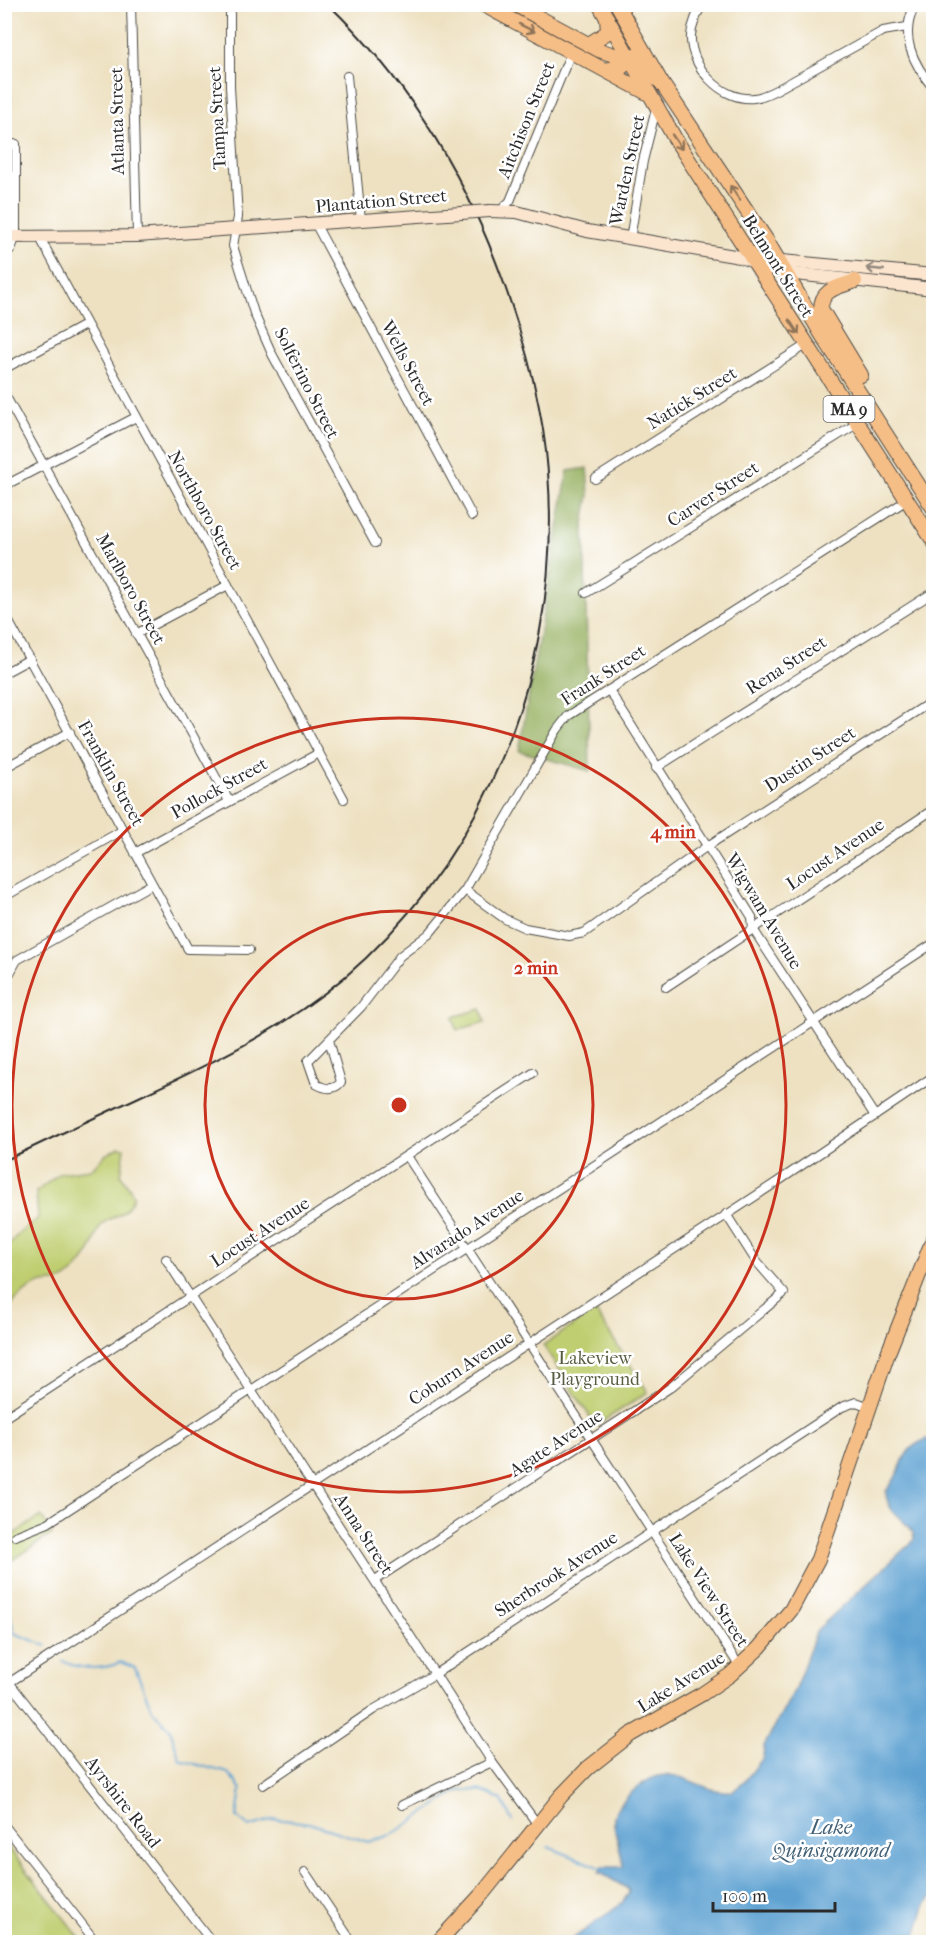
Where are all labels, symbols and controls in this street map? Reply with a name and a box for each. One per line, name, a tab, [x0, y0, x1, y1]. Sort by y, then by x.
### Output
one-way arrow	[518, 22, 535, 34]
street label: Aitchison Street	[493, 58, 560, 183]
street label: Tampa Street	[204, 65, 231, 170]
street label: Atlanta Street	[106, 66, 129, 176]
street label: Warden Street	[605, 112, 650, 228]
one-way arrow	[671, 134, 683, 150]
street label: Plantation Street	[315, 185, 448, 218]
one-way arrow	[729, 185, 741, 201]
street label: Belmont Street	[738, 211, 818, 322]
one-way arrow	[866, 263, 886, 274]
street label: Wells Street	[376, 316, 439, 410]
one-way arrow	[789, 318, 801, 335]
street label: Solferino Street	[270, 324, 344, 443]
street label: Natick Street	[644, 362, 741, 434]
road number: MA 9	[824, 396, 874, 422]
street label: Northboro Street	[163, 447, 246, 574]
street label: Carver Street	[664, 457, 763, 532]
street label: Marlboro Street	[91, 530, 170, 649]
street label: Rena Street	[742, 631, 831, 699]
street label: Frank Street	[557, 640, 650, 711]
street label: Franklin Street	[73, 717, 148, 830]
street label: Dustin Street	[761, 722, 860, 797]
street label: Pollock Street	[167, 753, 272, 824]
street label: Locust Avenue	[782, 814, 888, 895]
text: 4 min	[649, 822, 696, 843]
street label: Wigwam Avenue	[720, 849, 806, 973]
text: 2 min	[514, 958, 558, 979]
centre of rings	[389, 1095, 409, 1115]
street label: Alvarado Avenue	[406, 1185, 528, 1274]
street label: Locust Avenue	[207, 1193, 314, 1272]
street label: Coburn Avenue	[405, 1327, 518, 1410]
park label: Lakeview Playground	[550, 1348, 640, 1390]
street label: Agate Avenue	[505, 1405, 607, 1482]
street label: Anna Street	[329, 1489, 398, 1579]
street label: Sherbrook Avenue	[491, 1527, 622, 1622]
street label: Lake View Street	[664, 1529, 753, 1652]
street label: Lake Avenue	[634, 1647, 729, 1718]
street label: Ayrshire Road	[80, 1751, 165, 1852]
water label: Lake Quinsigamond	[772, 1816, 892, 1863]
scale bar	[713, 1875, 834, 1913]
text: 100 m	[722, 1886, 767, 1907]

